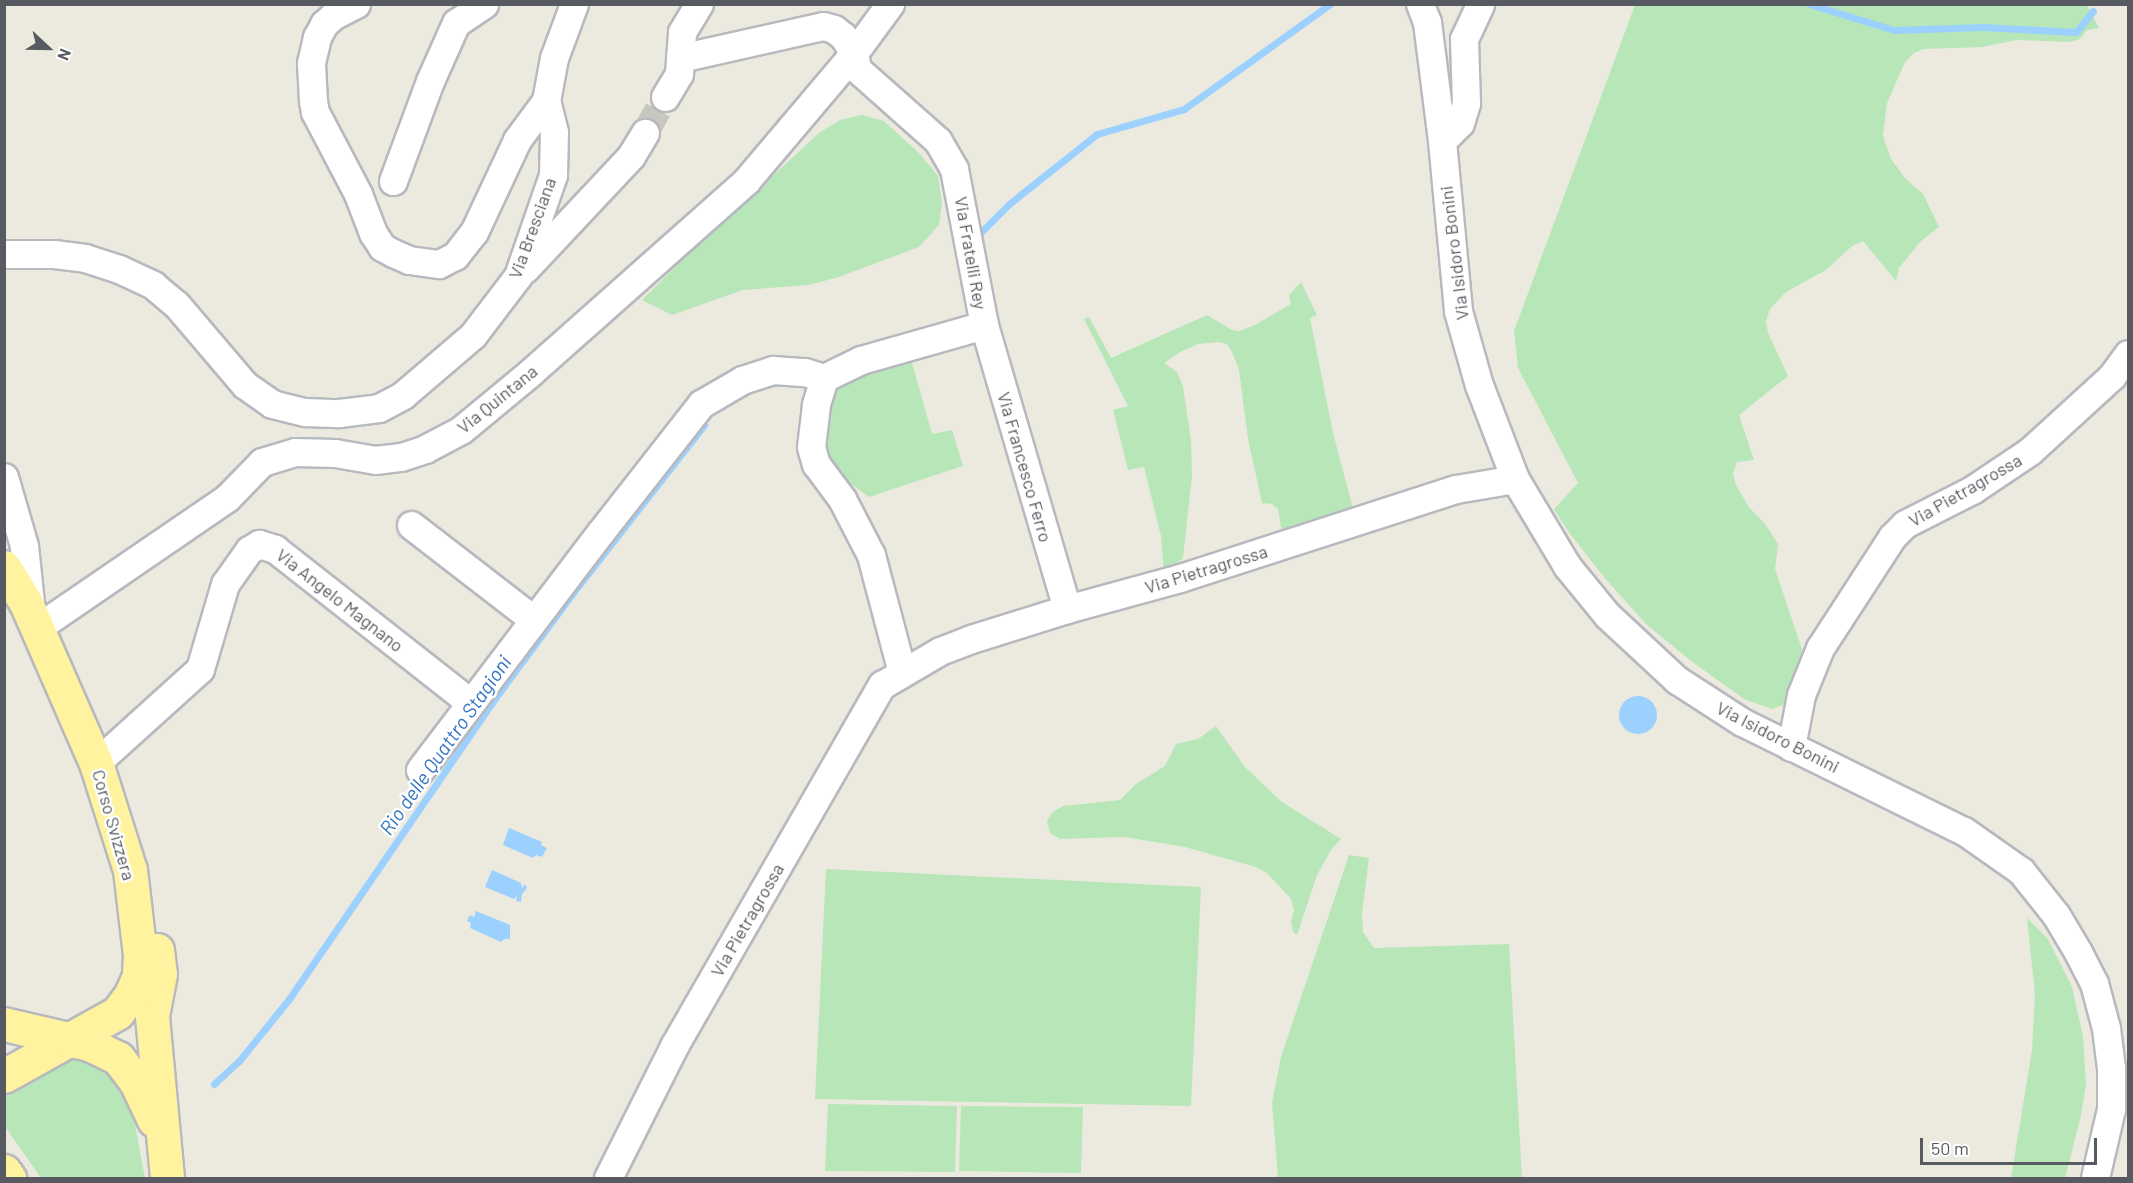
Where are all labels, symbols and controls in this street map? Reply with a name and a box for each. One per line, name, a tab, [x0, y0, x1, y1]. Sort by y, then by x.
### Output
north arrow	[18, 18, 78, 78]
text: N	[54, 46, 76, 63]
street label: Via Bresciana	[504, 175, 560, 281]
street label: Via Isidoro Bonini	[1435, 185, 1473, 321]
street label: Via Fratelli Rey	[950, 195, 992, 311]
street label: Via Quintana	[453, 360, 541, 438]
street label: Via Francesco Ferro	[993, 389, 1057, 545]
street label: Via Pietragrossa	[1905, 449, 2025, 531]
street label: Via Pietragrossa	[1142, 540, 1270, 598]
street label: Via Angelo Magnano	[272, 544, 408, 656]
water label: Rio delle Quattro Stagioni	[374, 651, 516, 839]
street label: Via Isidoro Bonini	[1713, 697, 1843, 777]
street label: Corso Svizzera	[88, 767, 140, 883]
street label: Via Pietragrossa	[706, 860, 788, 980]
scale bar	[1923, 1126, 2100, 1164]
text: 50 m	[1931, 1137, 1969, 1159]

